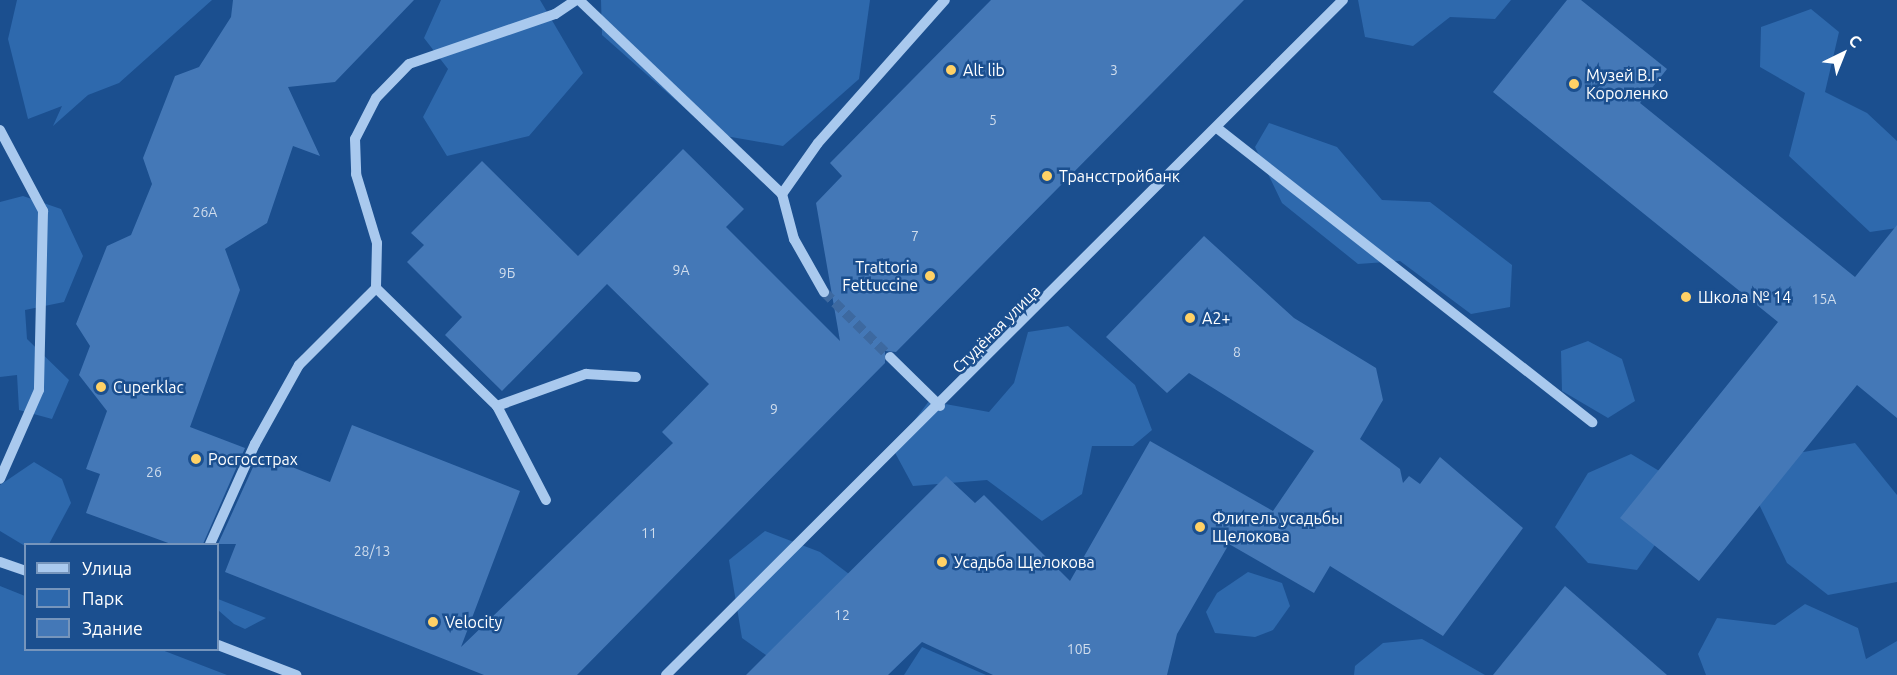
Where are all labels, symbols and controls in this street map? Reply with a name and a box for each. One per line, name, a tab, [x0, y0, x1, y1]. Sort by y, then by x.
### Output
north arrow	[1813, 24, 1873, 84]
text: С	[1845, 31, 1865, 51]
place label: Alt lib	[963, 60, 1005, 80]
house number: 3	[1110, 62, 1118, 78]
marker: Alt lib	[944, 63, 958, 77]
place label: Музей В.Г. Короленко	[1586, 65, 1668, 103]
marker: Музей В.Г. Короленко	[1567, 77, 1581, 91]
house number: 5	[989, 112, 997, 128]
place label: Трансстройбанк	[1059, 166, 1180, 186]
marker: Трансстройбанк	[1040, 169, 1054, 183]
house number: 26А	[193, 204, 217, 220]
house number: 7	[911, 228, 919, 244]
place label: Trattoria Fettuccine	[842, 257, 918, 295]
house number: 9А	[673, 262, 689, 278]
house number: 9Б	[499, 265, 515, 281]
marker: Trattoria Fettuccine	[923, 269, 937, 283]
street label: Студёная улица	[948, 281, 1044, 377]
place label: Школа № 14	[1698, 287, 1791, 307]
marker: Школа № 14	[1679, 290, 1693, 304]
house number: 15А	[1812, 291, 1836, 307]
place label: А2+	[1202, 308, 1230, 328]
marker: А2+	[1183, 311, 1197, 325]
house number: 8	[1233, 344, 1241, 360]
place label: Cuperklac	[113, 377, 184, 397]
marker: Cuperklac	[94, 380, 108, 394]
house number: 9	[770, 401, 778, 417]
place label: Росгосстрах	[208, 449, 298, 469]
marker: Росгосстрах	[189, 452, 203, 466]
house number: 26	[146, 464, 162, 480]
place label: Флигель усадьбы Щелокова	[1212, 508, 1343, 546]
marker: Флигель усадьбы Щелокова	[1193, 520, 1207, 534]
house number: 11	[641, 525, 657, 541]
legend	[24, 543, 219, 651]
house number: 28/13	[354, 543, 390, 559]
place label: Усадьба Щелокова	[954, 552, 1095, 572]
marker: Усадьба Щелокова	[935, 555, 949, 569]
text: Улица	[82, 558, 132, 578]
text: Парк	[82, 588, 123, 608]
house number: 12	[834, 607, 850, 623]
place label: Velocity	[445, 612, 502, 632]
marker: Velocity	[426, 615, 440, 629]
text: Здание	[82, 618, 143, 638]
house number: 10Б	[1067, 641, 1091, 657]

